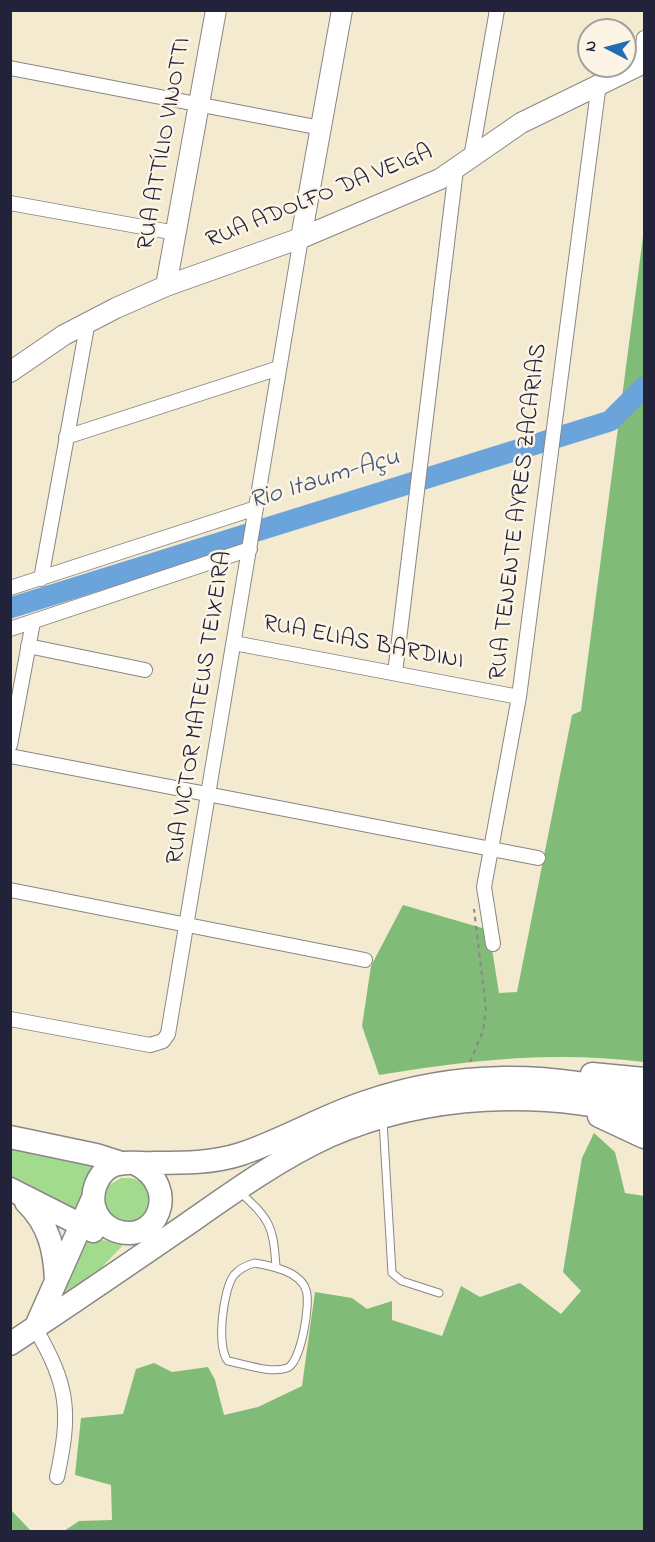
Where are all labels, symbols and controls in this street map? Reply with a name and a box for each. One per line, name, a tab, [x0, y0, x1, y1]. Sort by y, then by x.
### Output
north arrow	[577, 18, 637, 78]
street label: RUA ATTÍLIO VINOTTI	[133, 35, 199, 253]
text: N	[579, 40, 604, 53]
street label: RUA ADOLFO DA VEIGA	[203, 139, 437, 257]
street label: RUA TENENTE AYRES ZACARIAS	[485, 342, 555, 682]
water label: Rio Itaum-Açu	[246, 443, 404, 519]
street label: RUA VICTOR MATEUS TEIXEIRA	[162, 549, 240, 867]
street label: RUA ELIAS BARDINI	[260, 610, 466, 678]

